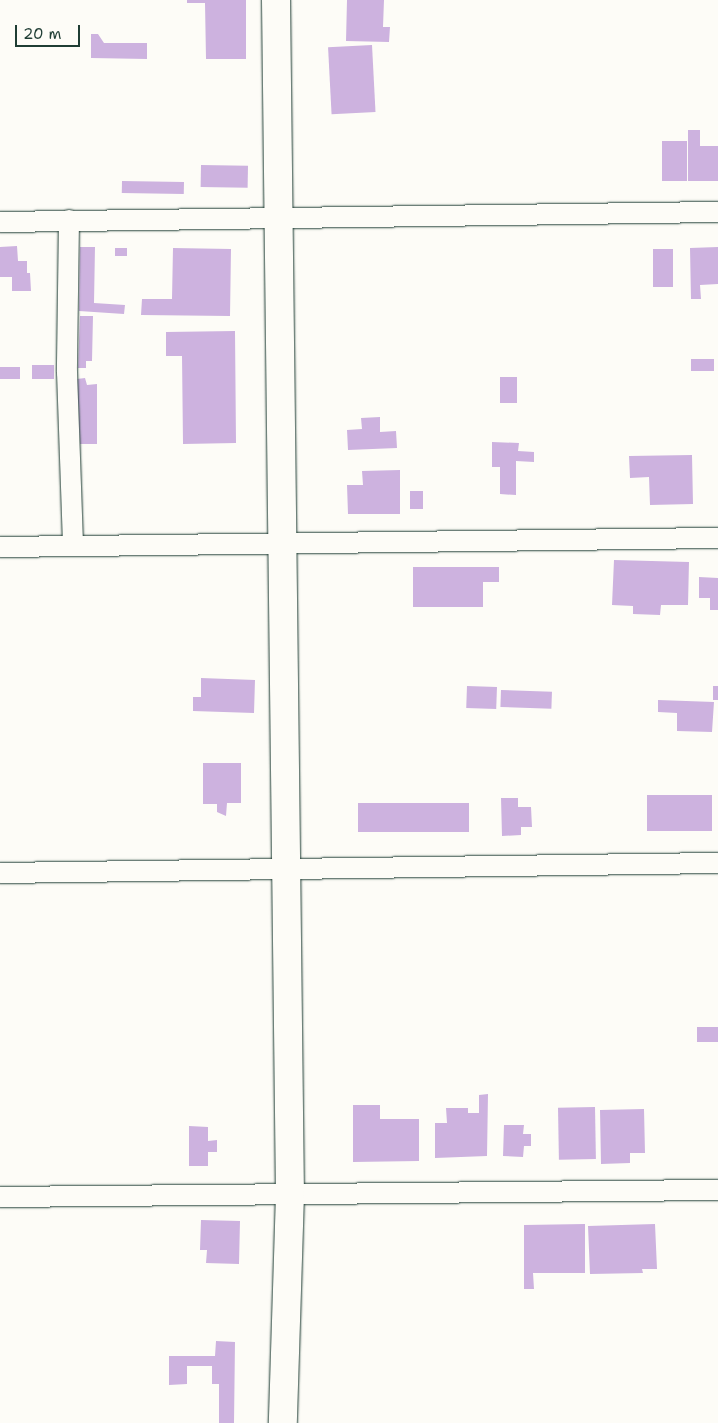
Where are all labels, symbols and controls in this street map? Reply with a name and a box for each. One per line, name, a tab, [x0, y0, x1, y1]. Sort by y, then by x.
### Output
scale bar	[18, 15, 82, 47]
text: 20 m	[23, 24, 62, 44]

